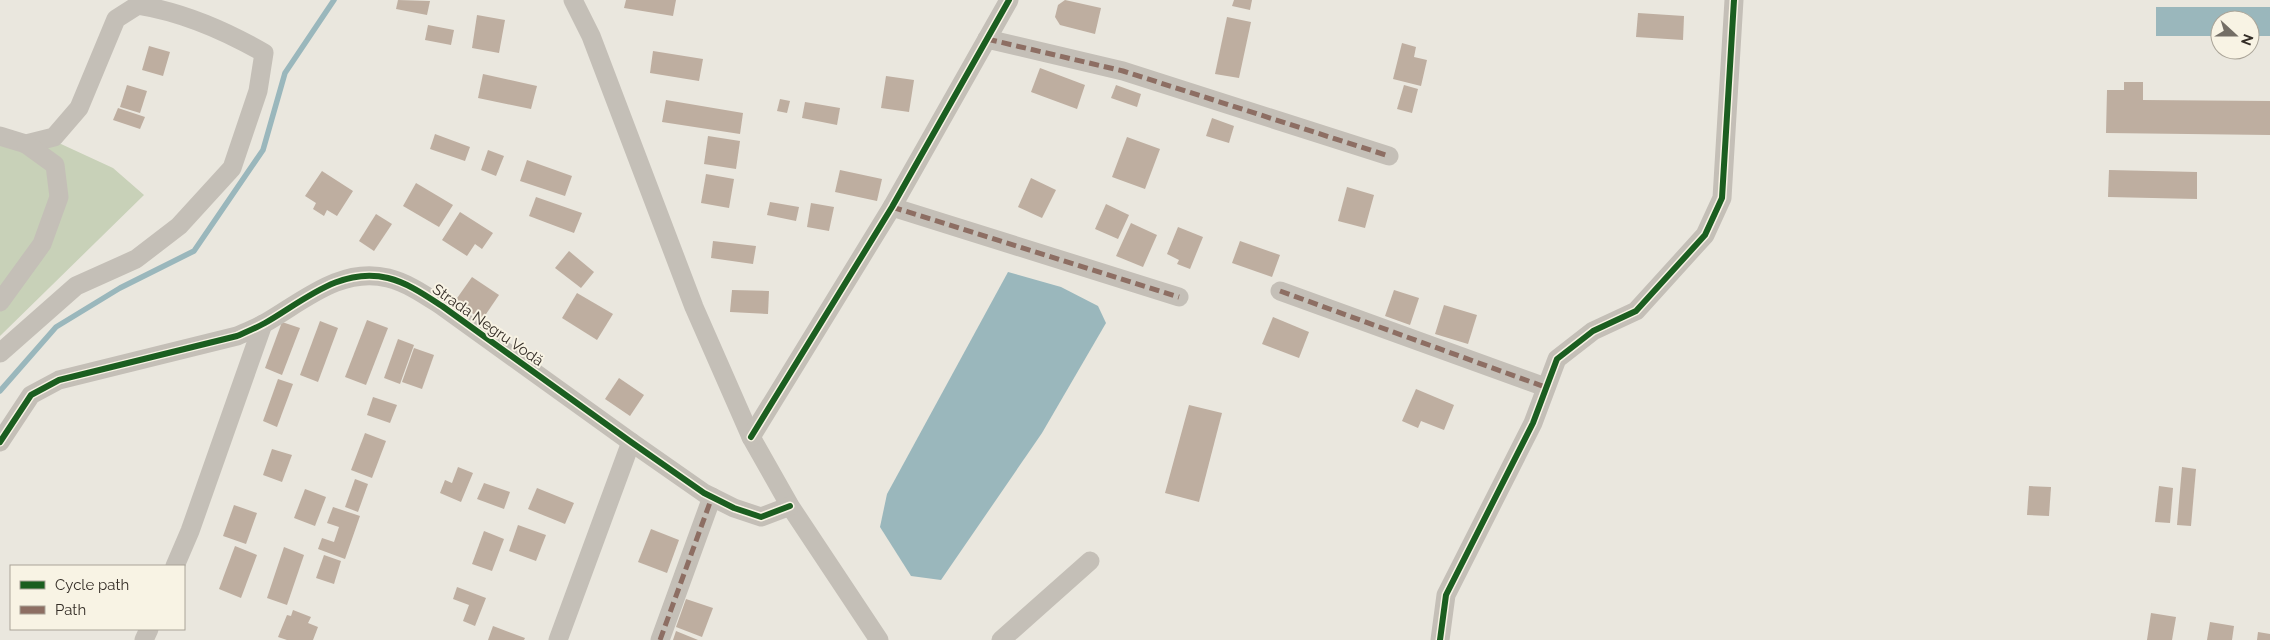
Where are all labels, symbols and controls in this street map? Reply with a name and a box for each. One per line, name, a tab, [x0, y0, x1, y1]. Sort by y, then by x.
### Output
north arrow	[2210, 10, 2260, 60]
text: N	[2238, 32, 2257, 48]
street label: Strada Negru Vodă	[429, 280, 547, 370]
legend	[10, 565, 185, 630]
text: Cycle path	[55, 576, 129, 594]
text: Path	[55, 601, 86, 619]

